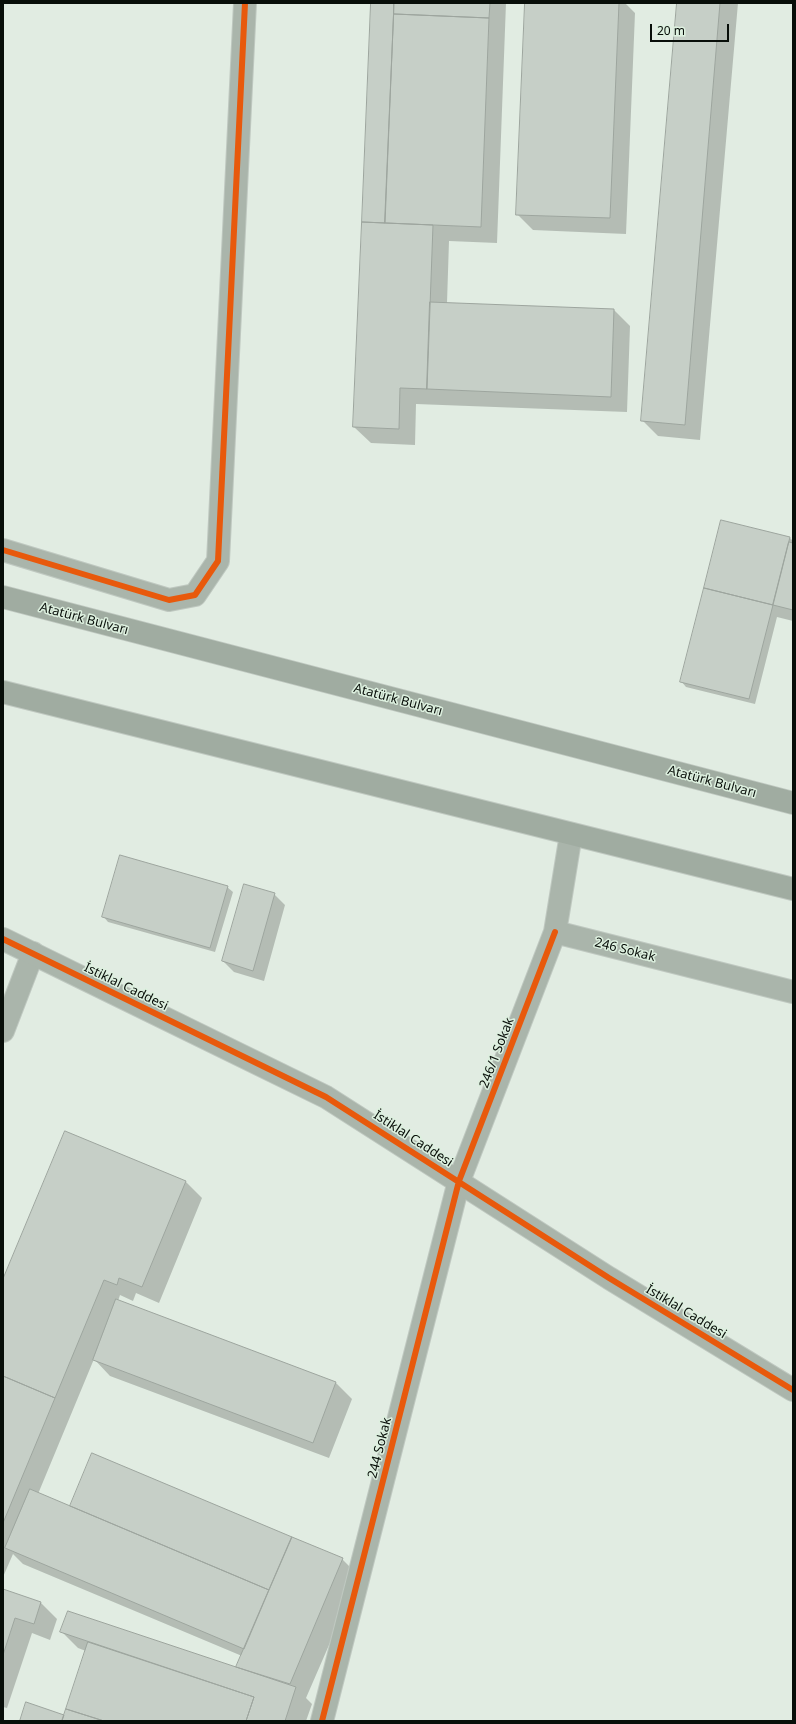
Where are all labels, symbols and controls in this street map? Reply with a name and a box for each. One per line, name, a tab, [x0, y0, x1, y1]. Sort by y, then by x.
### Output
scale bar	[652, 16, 731, 42]
text: 20 m	[657, 22, 685, 39]
street label: Atatürk Bulvarı	[38, 600, 130, 638]
street label: Atatürk Bulvarı	[352, 681, 444, 719]
street label: Atatürk Bulvarı	[666, 763, 758, 801]
street label: 246 Sokak	[593, 935, 657, 965]
street label: İstiklal Caddesi	[81, 960, 171, 1014]
street label: 246/1 Sokak	[476, 1016, 518, 1090]
street label: İstiklal Caddesi	[370, 1108, 456, 1170]
street label: İstiklal Caddesi	[643, 1282, 729, 1342]
street label: 244 Sokak	[365, 1416, 395, 1480]

